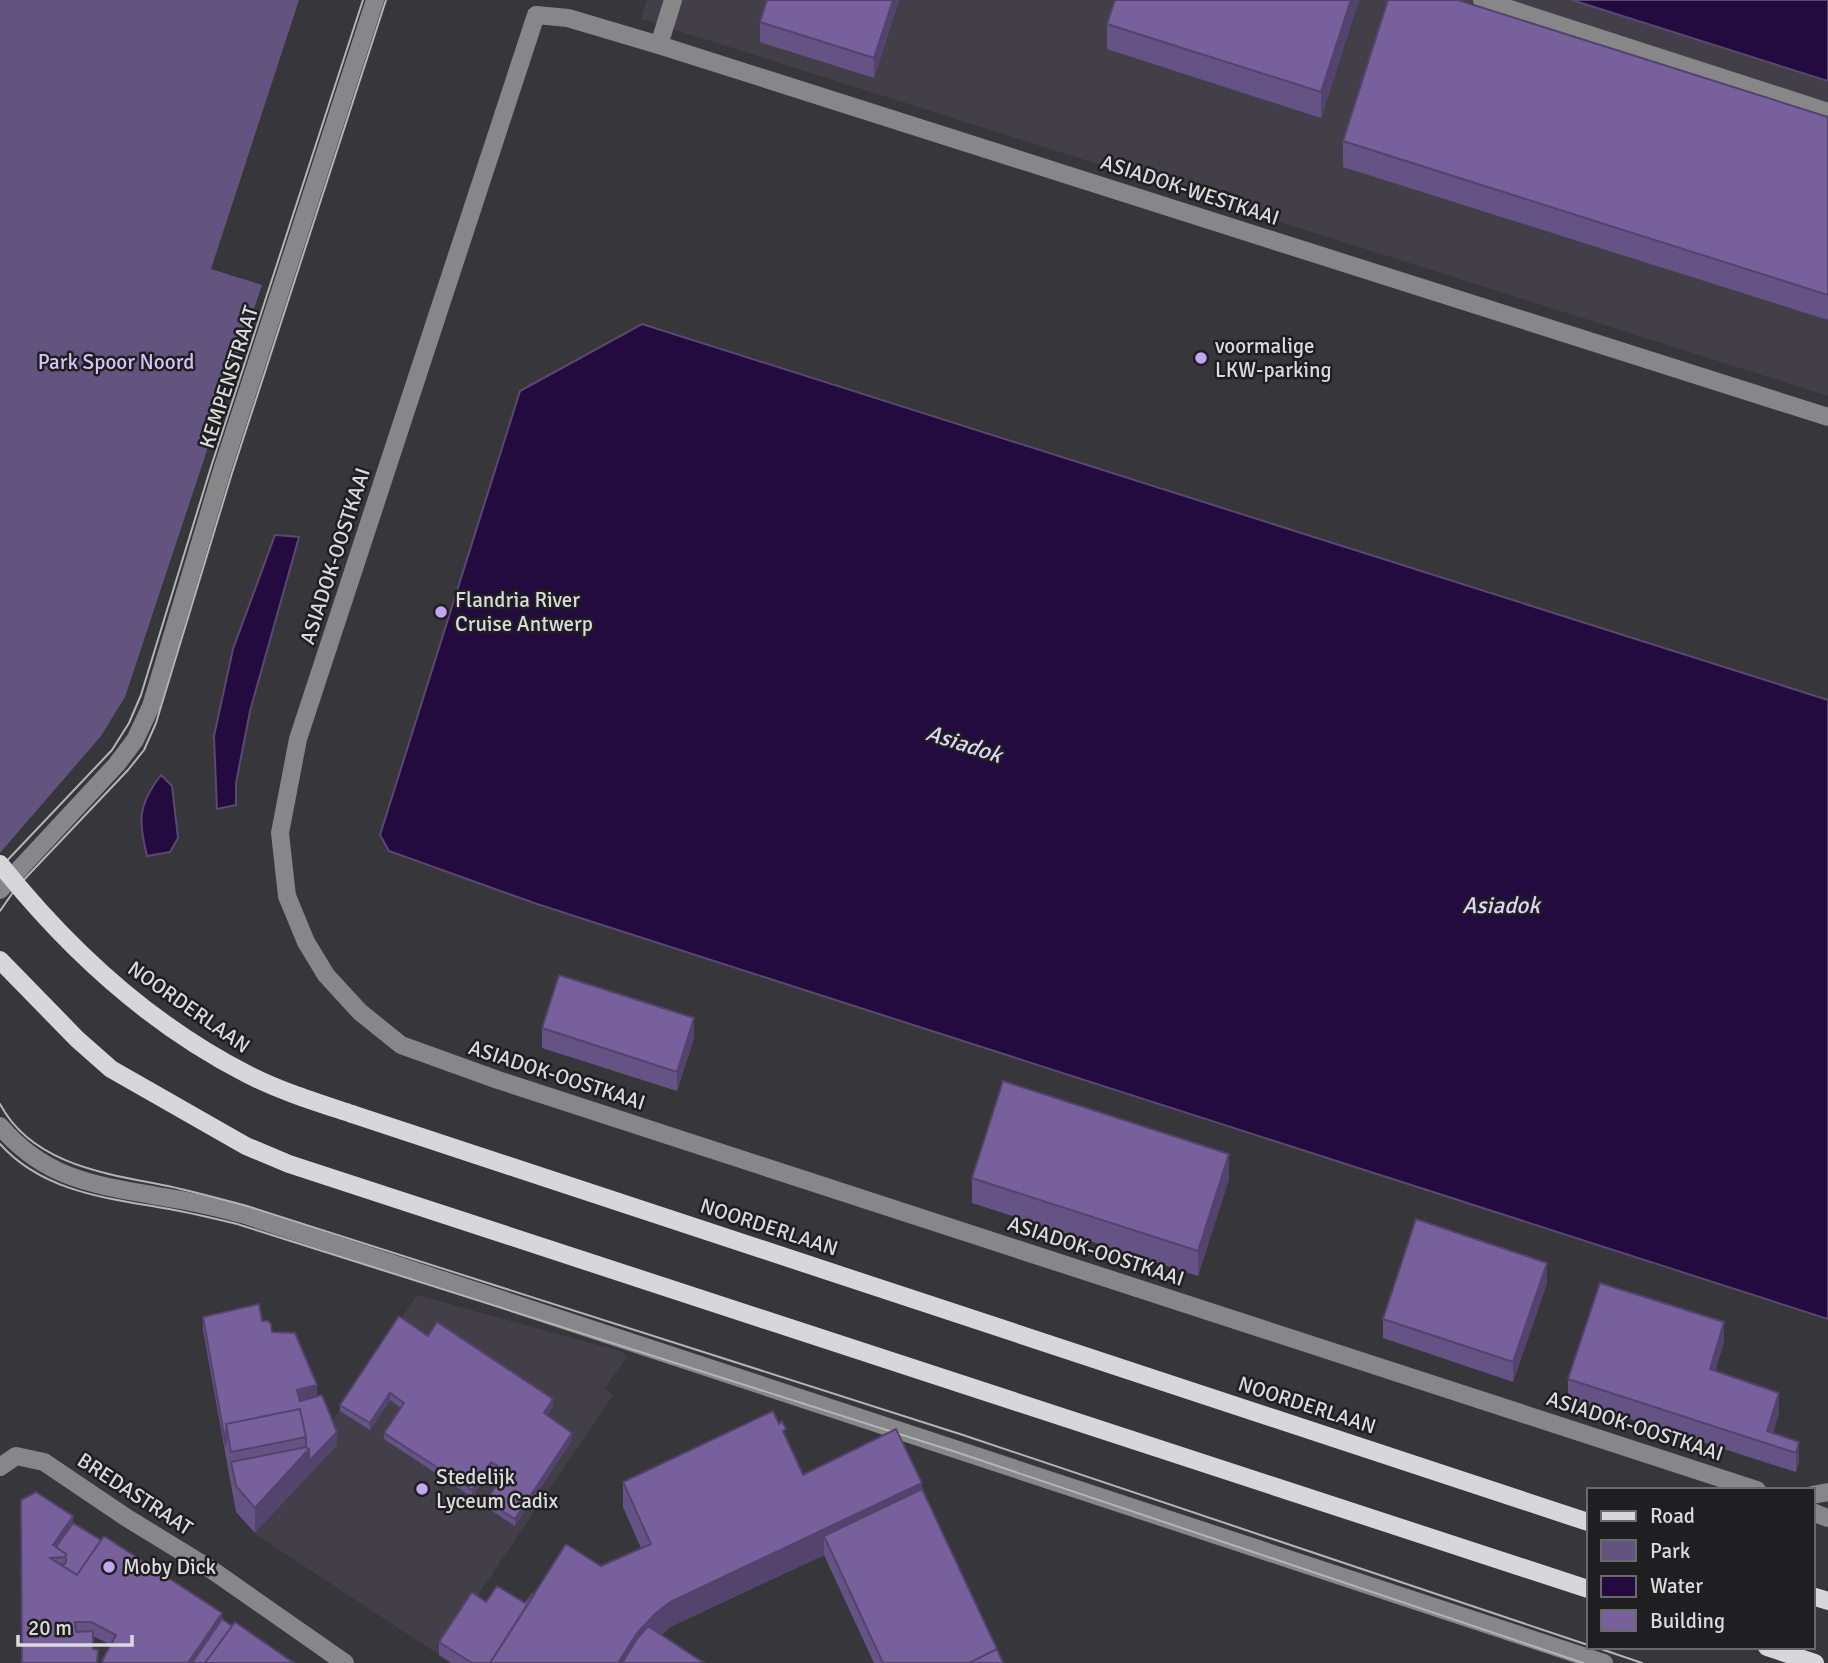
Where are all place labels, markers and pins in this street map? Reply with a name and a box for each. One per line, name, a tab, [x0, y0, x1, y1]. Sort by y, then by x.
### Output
place label: voormalige LKW-parking	[1215, 333, 1332, 383]
marker: voormalige LKW-parking	[1193, 350, 1209, 366]
place label: Flandria River Cruise Antwerp	[455, 587, 593, 637]
marker: Flandria River Cruise Antwerp	[433, 604, 449, 620]
place label: Stedelijk Lyceum Cadix	[436, 1464, 558, 1514]
marker: Stedelijk Lyceum Cadix	[414, 1481, 430, 1497]
place label: Moby Dick	[123, 1554, 217, 1580]
marker: Moby Dick	[101, 1559, 117, 1575]

